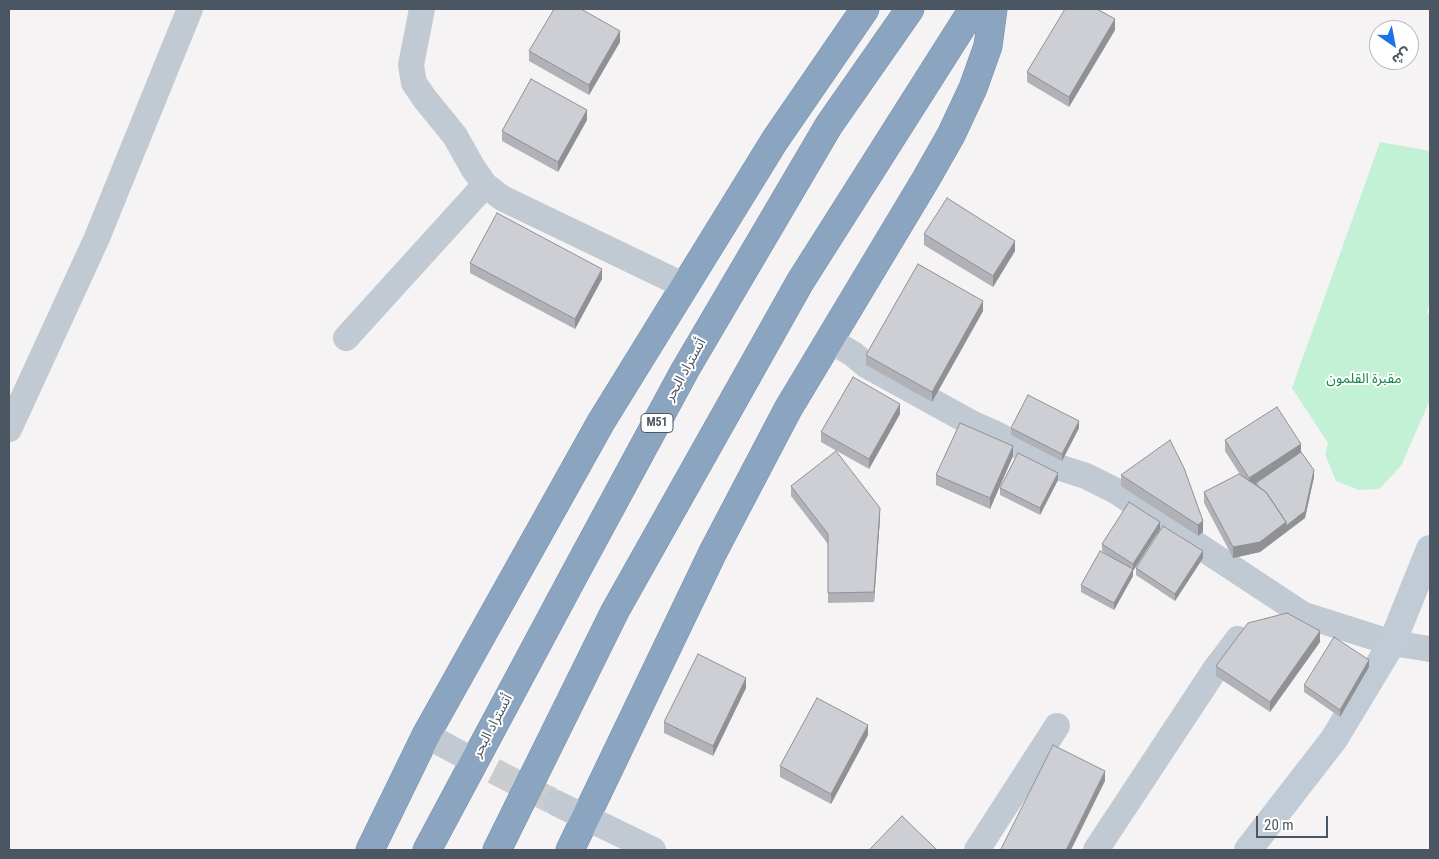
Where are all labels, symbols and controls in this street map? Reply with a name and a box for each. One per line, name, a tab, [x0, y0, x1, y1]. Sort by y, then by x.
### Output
north arrow	[1369, 20, 1419, 70]
text: ش	[1389, 45, 1414, 69]
street label: أتستراد البحر	[662, 336, 710, 404]
park label: مقبرة القلمون	[1326, 371, 1402, 387]
road number: M51	[641, 413, 673, 432]
street label: أتستراد البحر	[469, 691, 517, 761]
scale bar	[1259, 806, 1332, 838]
text: 20 m	[1264, 816, 1294, 834]

